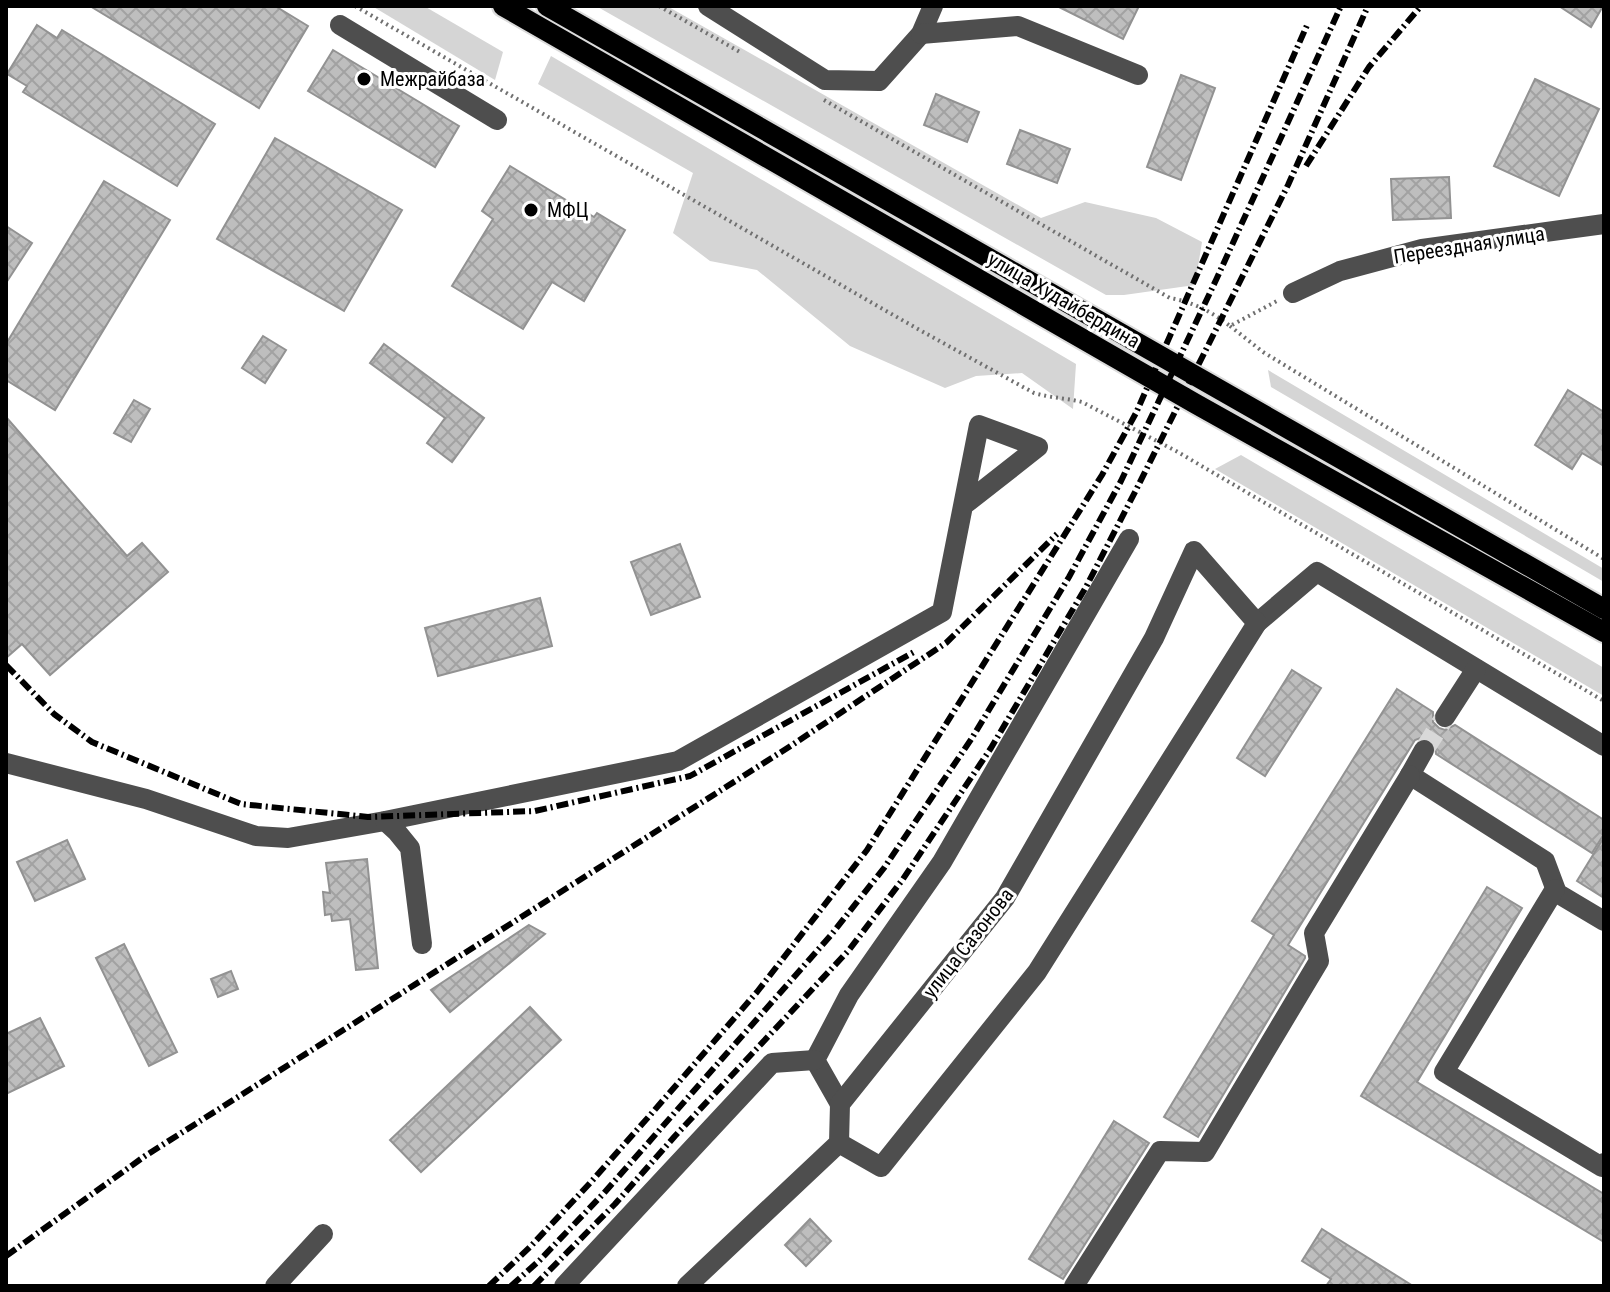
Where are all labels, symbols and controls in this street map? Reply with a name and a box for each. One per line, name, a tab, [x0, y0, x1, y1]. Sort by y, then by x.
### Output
place label: Межрайбаза	[380, 67, 485, 91]
marker: Межрайбаза	[355, 70, 373, 88]
place label: МФЦ	[547, 198, 589, 222]
marker: МФЦ	[522, 201, 540, 219]
street label: Переездная улица	[1392, 221, 1546, 269]
street label: улица Худайбердина	[984, 247, 1144, 353]
street label: улица Сазонова	[918, 883, 1018, 1003]

